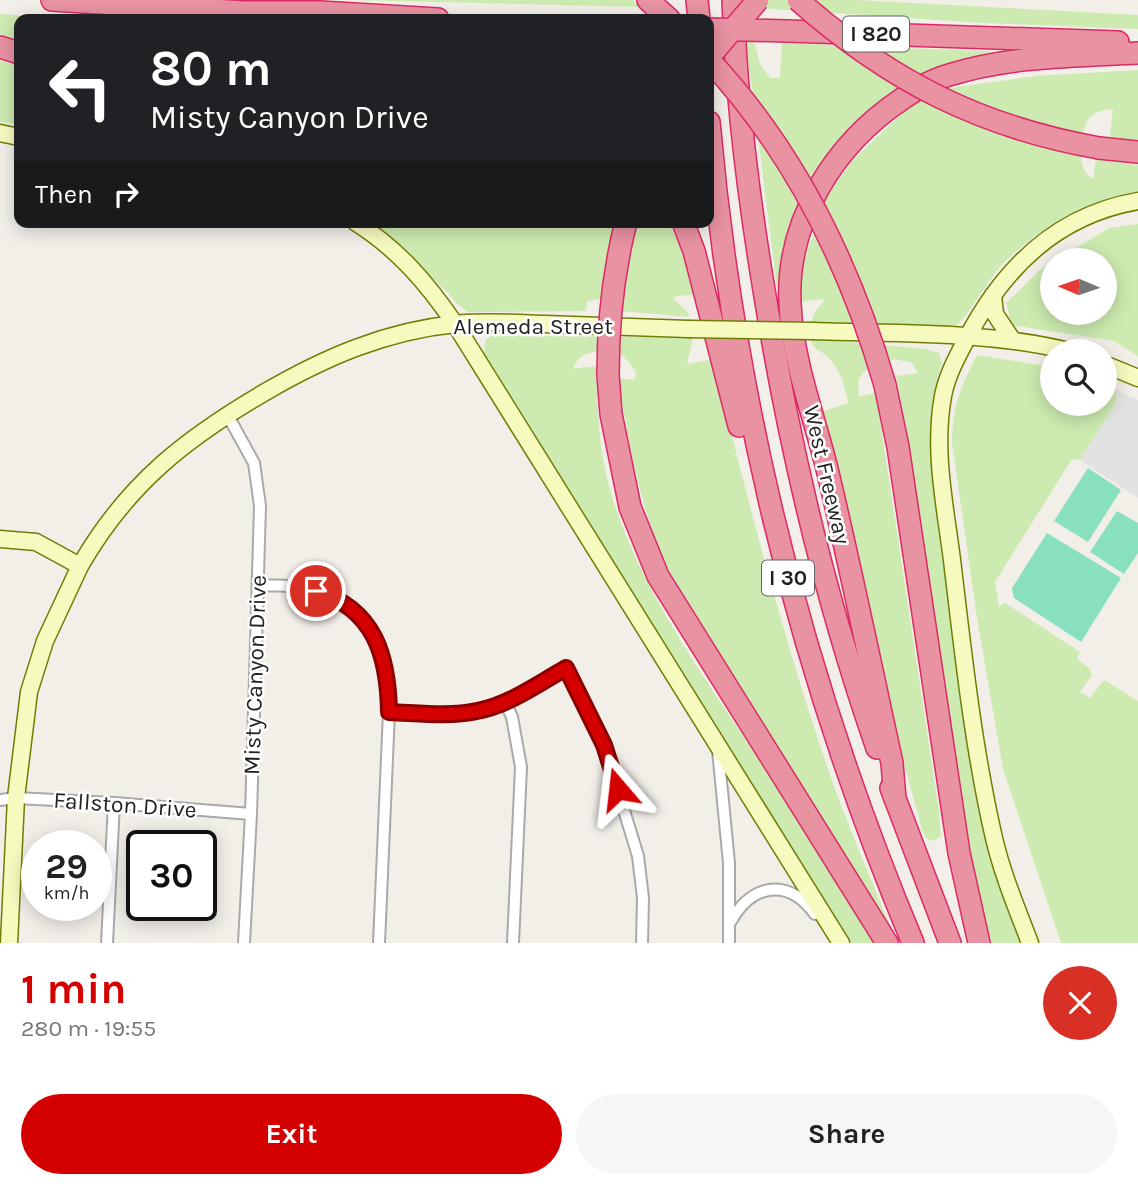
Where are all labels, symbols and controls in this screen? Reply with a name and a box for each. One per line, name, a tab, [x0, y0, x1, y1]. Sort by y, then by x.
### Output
road number: I 820	[843, 16, 909, 52]
text: 80 m	[150, 40, 272, 97]
icon: left	[35, 42, 126, 133]
text: Misty Canyon Drive	[150, 99, 429, 136]
icon: right	[107, 175, 145, 213]
text: Then	[35, 179, 93, 210]
north arrow	[1040, 248, 1116, 326]
map controls	[1040, 248, 1117, 416]
street label: Alemeda Street	[453, 313, 613, 340]
button: search	[1040, 339, 1117, 416]
street label: West Freeway	[798, 403, 856, 547]
road number: I 30	[762, 560, 814, 596]
pin	[286, 561, 346, 621]
icon: arrive	[297, 572, 335, 610]
street label: Misty Canyon Drive	[238, 574, 272, 776]
position arrow	[581, 752, 655, 826]
street label: Fallston Drive	[53, 787, 197, 823]
speed limit sign: 30	[126, 830, 217, 921]
text: 29	[45, 846, 88, 887]
text: km/h	[44, 882, 89, 904]
text: 1 min	[21, 964, 126, 1014]
button: close	[1043, 966, 1117, 1040]
text: 280 m · 19:55	[21, 1015, 156, 1042]
button: Exit	[21, 1094, 562, 1174]
button: Share	[576, 1094, 1117, 1174]

